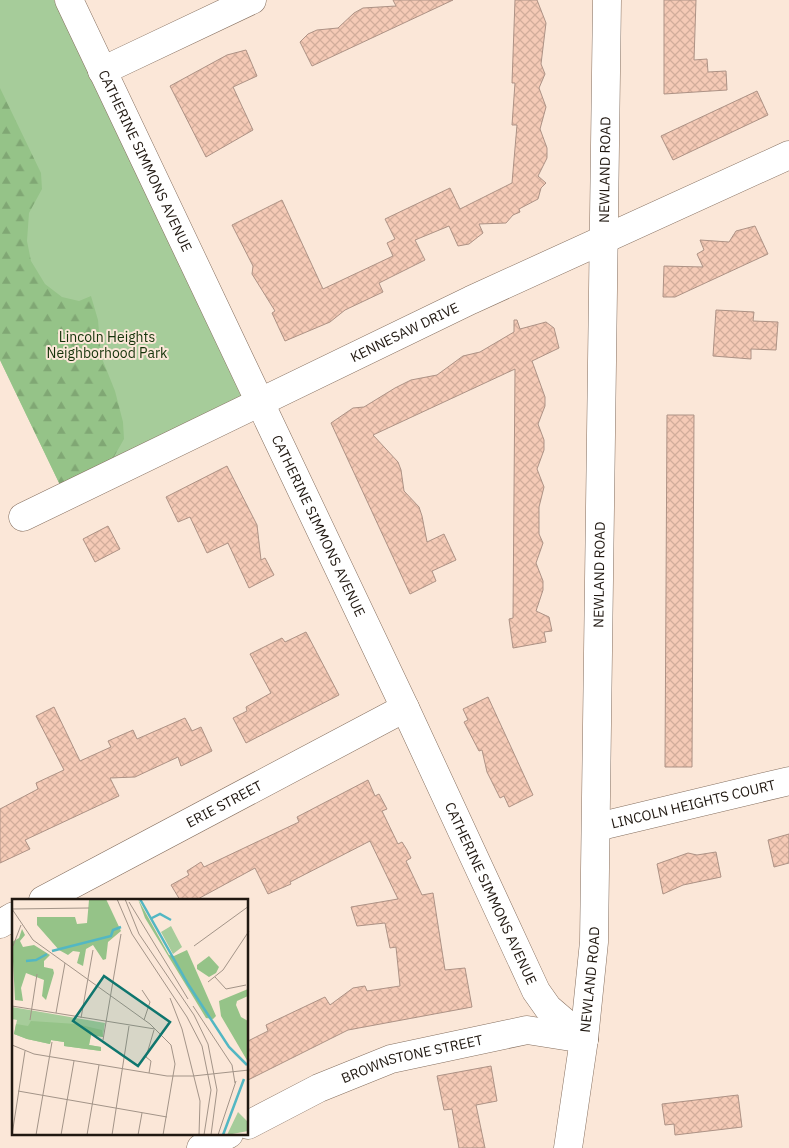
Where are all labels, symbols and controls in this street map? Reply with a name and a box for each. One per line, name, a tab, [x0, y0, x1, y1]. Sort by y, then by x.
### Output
street label: CATHERINE SIMMONS AVENUE	[94, 67, 196, 255]
street label: NEWLAND ROAD	[595, 116, 614, 223]
street label: KENNESAW DRIVE	[347, 298, 462, 366]
park label: Lincoln Heights Neighborhood Park	[47, 328, 168, 362]
street label: CATHERINE SIMMONS AVENUE	[268, 432, 369, 620]
street label: NEWLAND ROAD	[589, 521, 609, 628]
street label: ERIE STREET	[183, 776, 265, 831]
street label: LINCOLN HEIGHTS COURT	[609, 776, 777, 832]
street label: CATHERINE SIMMONS AVENUE	[441, 799, 541, 988]
inset map	[12, 899, 249, 1136]
street label: NEWLAND ROAD	[576, 926, 603, 1033]
street label: BROWNSTONE STREET	[338, 1031, 484, 1087]

